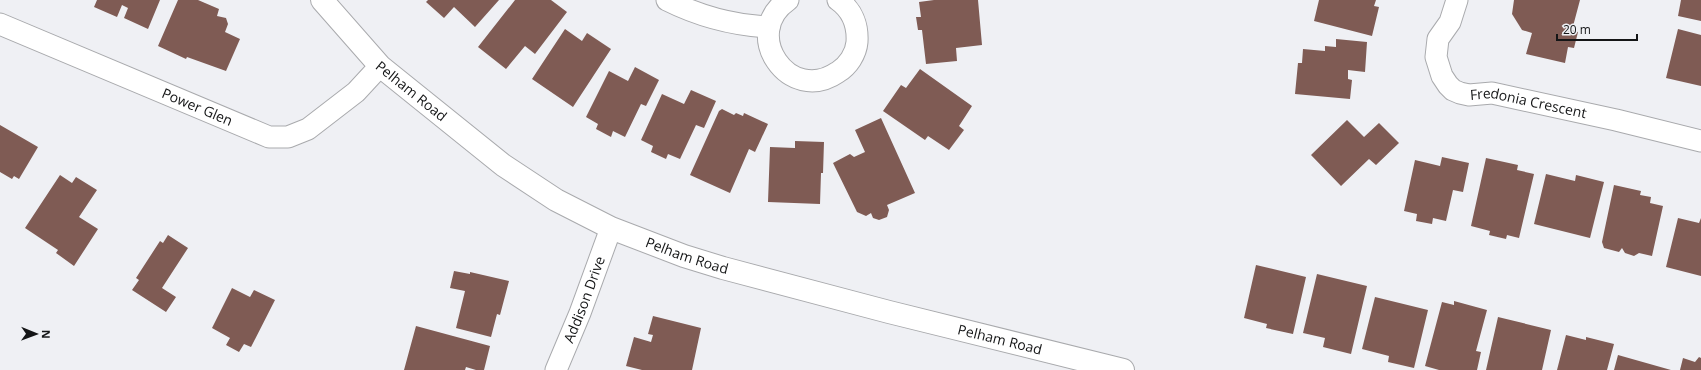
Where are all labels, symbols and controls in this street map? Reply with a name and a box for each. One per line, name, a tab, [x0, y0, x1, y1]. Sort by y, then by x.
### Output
scale bar	[1557, 16, 1637, 42]
text: 20 m	[1563, 21, 1591, 38]
street label: Pelham Road	[372, 56, 451, 125]
street label: Power Glen	[159, 83, 236, 130]
street label: Fredonia Crescent	[1469, 83, 1589, 122]
street label: Pelham Road	[643, 232, 731, 278]
street label: Addison Drive	[559, 253, 609, 345]
north arrow	[16, 314, 56, 354]
street label: Pelham Road	[956, 319, 1044, 359]
text: N	[39, 330, 54, 339]

